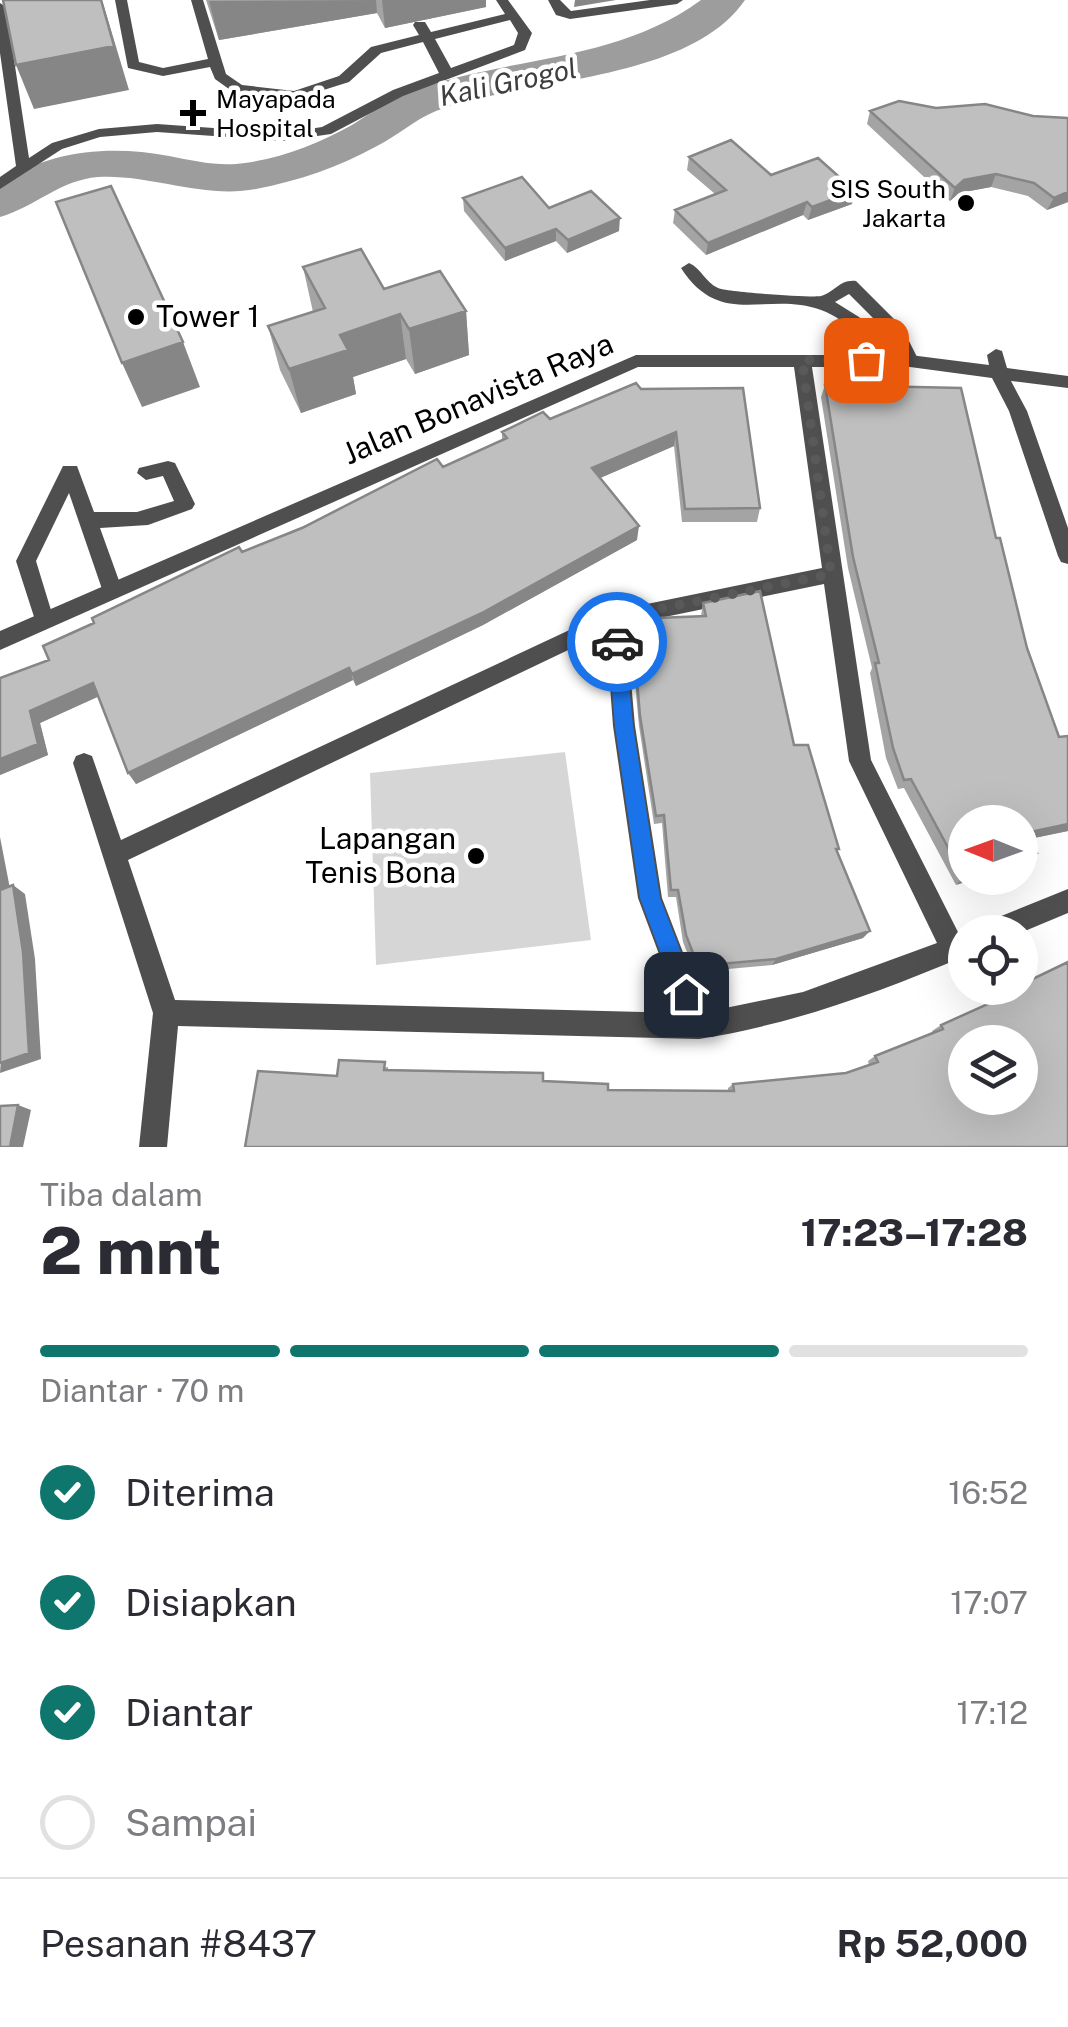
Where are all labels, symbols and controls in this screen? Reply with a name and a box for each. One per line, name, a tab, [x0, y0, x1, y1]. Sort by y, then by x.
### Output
water label: Kali Grogol	[436, 51, 580, 112]
place label: Mayapada Hospital	[216, 84, 336, 143]
marker: Mayapada Hospital	[180, 100, 206, 126]
place label: SIS South Jakarta	[830, 174, 946, 233]
marker: SIS South Jakarta	[955, 192, 977, 214]
place label: Tower 1	[156, 298, 260, 334]
marker: Tower 1	[125, 306, 147, 328]
pin	[824, 318, 909, 403]
street label: Jalan Bonavista Raya	[337, 325, 618, 471]
icon: bag	[839, 333, 894, 388]
courier	[567, 592, 667, 692]
icon: car	[590, 615, 645, 670]
north arrow	[948, 805, 1038, 895]
map controls	[948, 805, 1038, 1115]
place label: Lapangan Tenis Bona	[305, 820, 456, 890]
marker: Lapangan Tenis Bona	[465, 845, 487, 867]
button: locate	[948, 915, 1038, 1005]
pin	[644, 952, 729, 1037]
icon: home	[659, 967, 714, 1022]
button: layers	[948, 1025, 1038, 1115]
text: Tiba dalam	[40, 1176, 203, 1213]
text: 17:23–17:28	[801, 1210, 1028, 1255]
text: 2 mnt	[40, 1212, 221, 1289]
text: Diantar · 70 m	[40, 1372, 244, 1409]
icon: check	[40, 1465, 95, 1520]
text: Diterima	[125, 1470, 275, 1515]
text: 16:52	[948, 1474, 1028, 1511]
icon: check	[40, 1575, 95, 1630]
text: Disiapkan	[125, 1580, 297, 1625]
text: 17:07	[950, 1584, 1028, 1621]
icon: check	[40, 1685, 95, 1740]
text: Diantar	[125, 1690, 253, 1735]
text: 17:12	[956, 1694, 1028, 1731]
text: Sampai	[125, 1800, 257, 1845]
text: Pesanan #8437	[40, 1921, 317, 1966]
text: Rp 52,000	[837, 1921, 1028, 1966]

